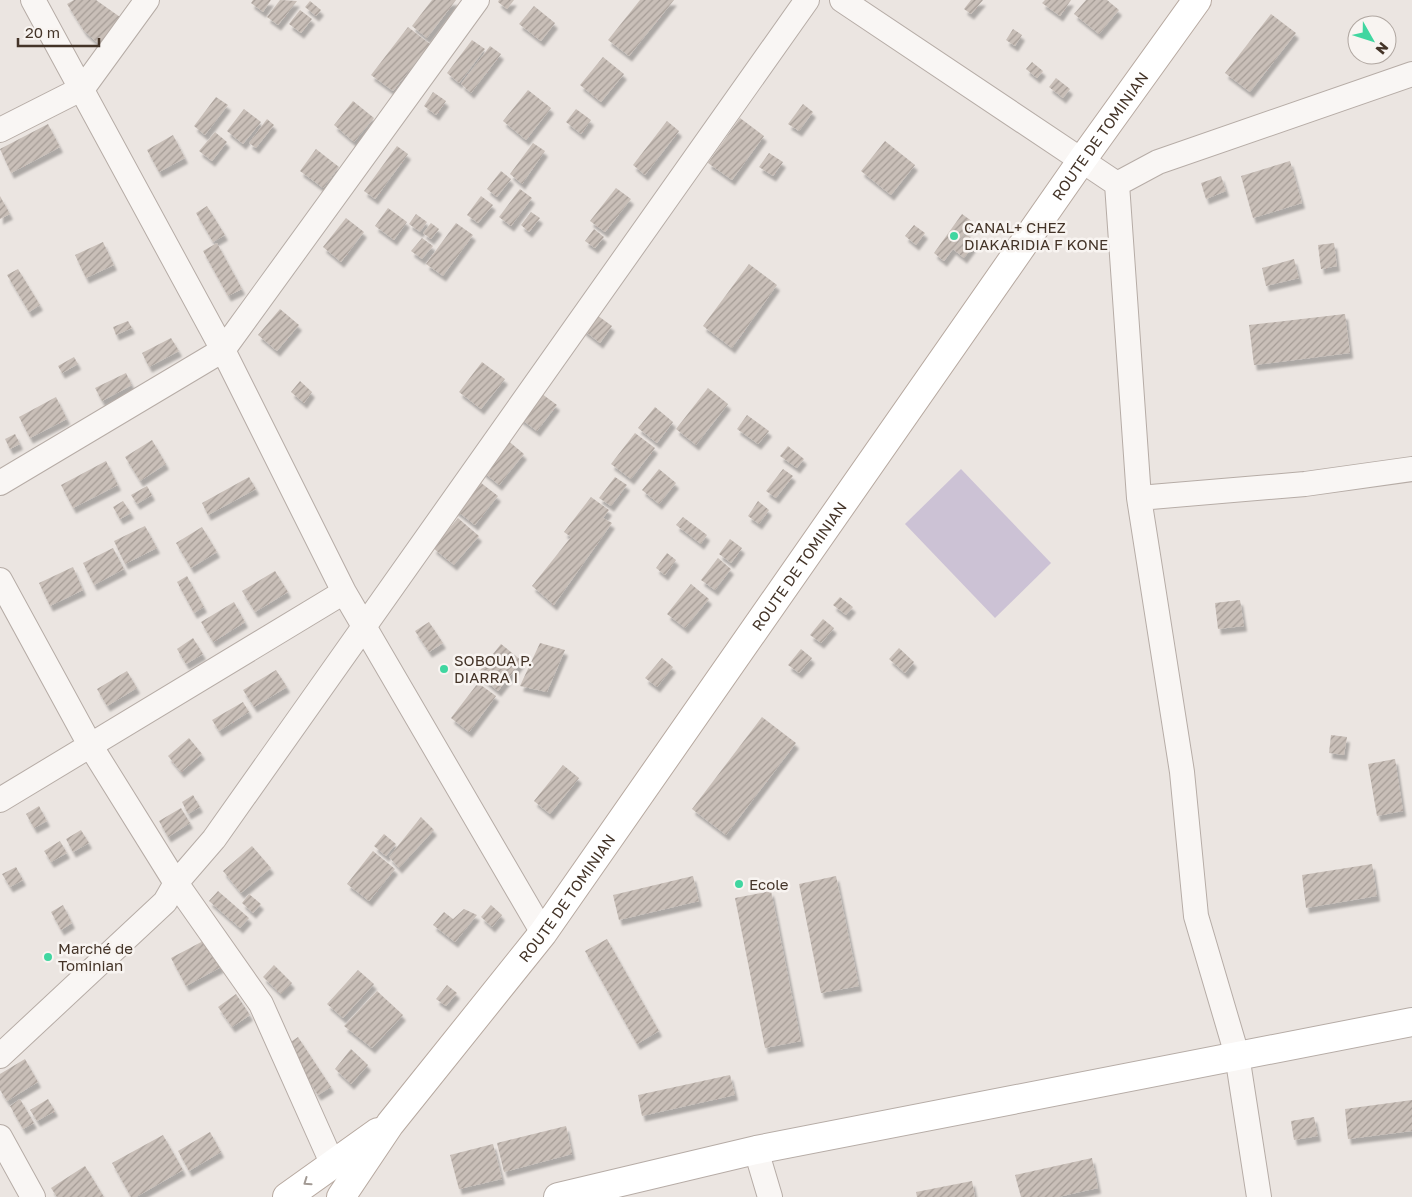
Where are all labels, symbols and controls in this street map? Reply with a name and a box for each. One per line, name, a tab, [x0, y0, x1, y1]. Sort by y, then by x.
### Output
scale bar	[18, 15, 99, 47]
north arrow	[1347, 15, 1397, 65]
text: 20 m	[25, 23, 60, 41]
text: N	[1373, 39, 1392, 58]
street label: ROUTE DE TOMINIAN	[1048, 68, 1152, 203]
place label: CANAL+ CHEZ DIAKARIDIA F KONE	[964, 218, 1108, 253]
marker: CANAL+ CHEZ DIAKARIDIA F KONE	[948, 230, 960, 242]
street label: ROUTE DE TOMINIAN	[748, 498, 850, 634]
place label: SOBOUA P. DIARRA I	[454, 651, 532, 686]
marker: SOBOUA P. DIARRA I	[438, 663, 450, 675]
street label: ROUTE DE TOMINIAN	[515, 830, 618, 965]
place label: Ecole	[749, 875, 789, 893]
marker: Ecole	[733, 878, 745, 890]
place label: Marché de Tominian	[58, 939, 133, 974]
marker: Marché de Tominian	[42, 951, 54, 963]
one-way arrow	[303, 1176, 313, 1185]

